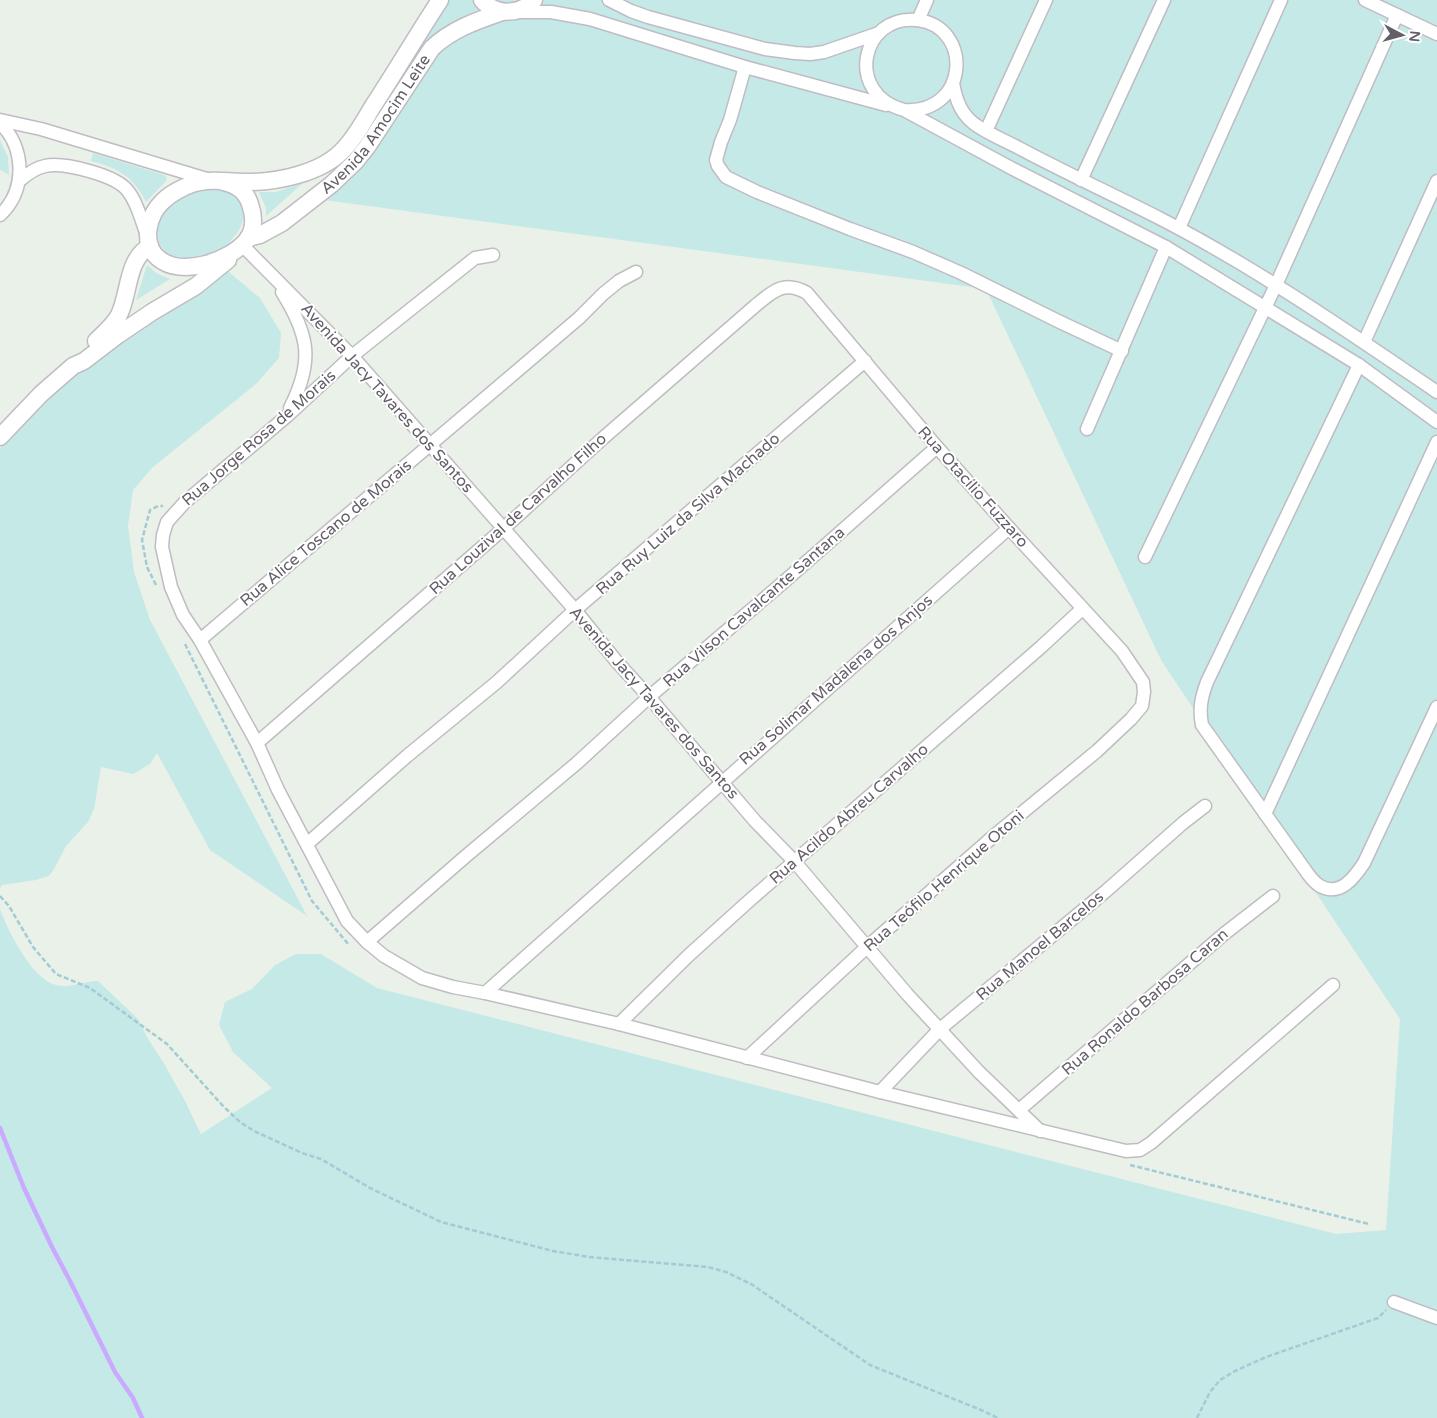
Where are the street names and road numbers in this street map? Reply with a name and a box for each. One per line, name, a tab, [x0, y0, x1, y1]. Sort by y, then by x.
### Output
street label: Avenida Amocim Leite	[317, 51, 435, 199]
street label: Avenida Jacy Tavares dos Santos	[296, 299, 478, 497]
street label: Rua Jorge Rosa de Morais	[178, 366, 340, 510]
street label: Rua Otacílio Fuzzaro	[913, 422, 1033, 552]
street label: Rua Louzival de Carvalho Filho	[425, 429, 611, 599]
street label: Rua Ruy Luiz da Silva Machado	[592, 429, 784, 599]
street label: Rua Alice Toscano de Morais	[236, 455, 416, 611]
street label: Rua Vilson Cavalcante Santana	[659, 523, 849, 691]
street label: Rua Solimar Madalena dos Anjos	[735, 590, 937, 770]
street label: Avenida Jacy Tavares dos Santos	[565, 603, 743, 803]
street label: Rua Acildo Abreu Carvalho	[765, 739, 933, 889]
street label: Rua Teófilo Henrique Otoni	[860, 806, 1028, 956]
street label: Rua Manoel Barcelos	[972, 887, 1108, 1005]
street label: Rua Ronaldo Barbosa Caran	[1058, 924, 1232, 1080]

